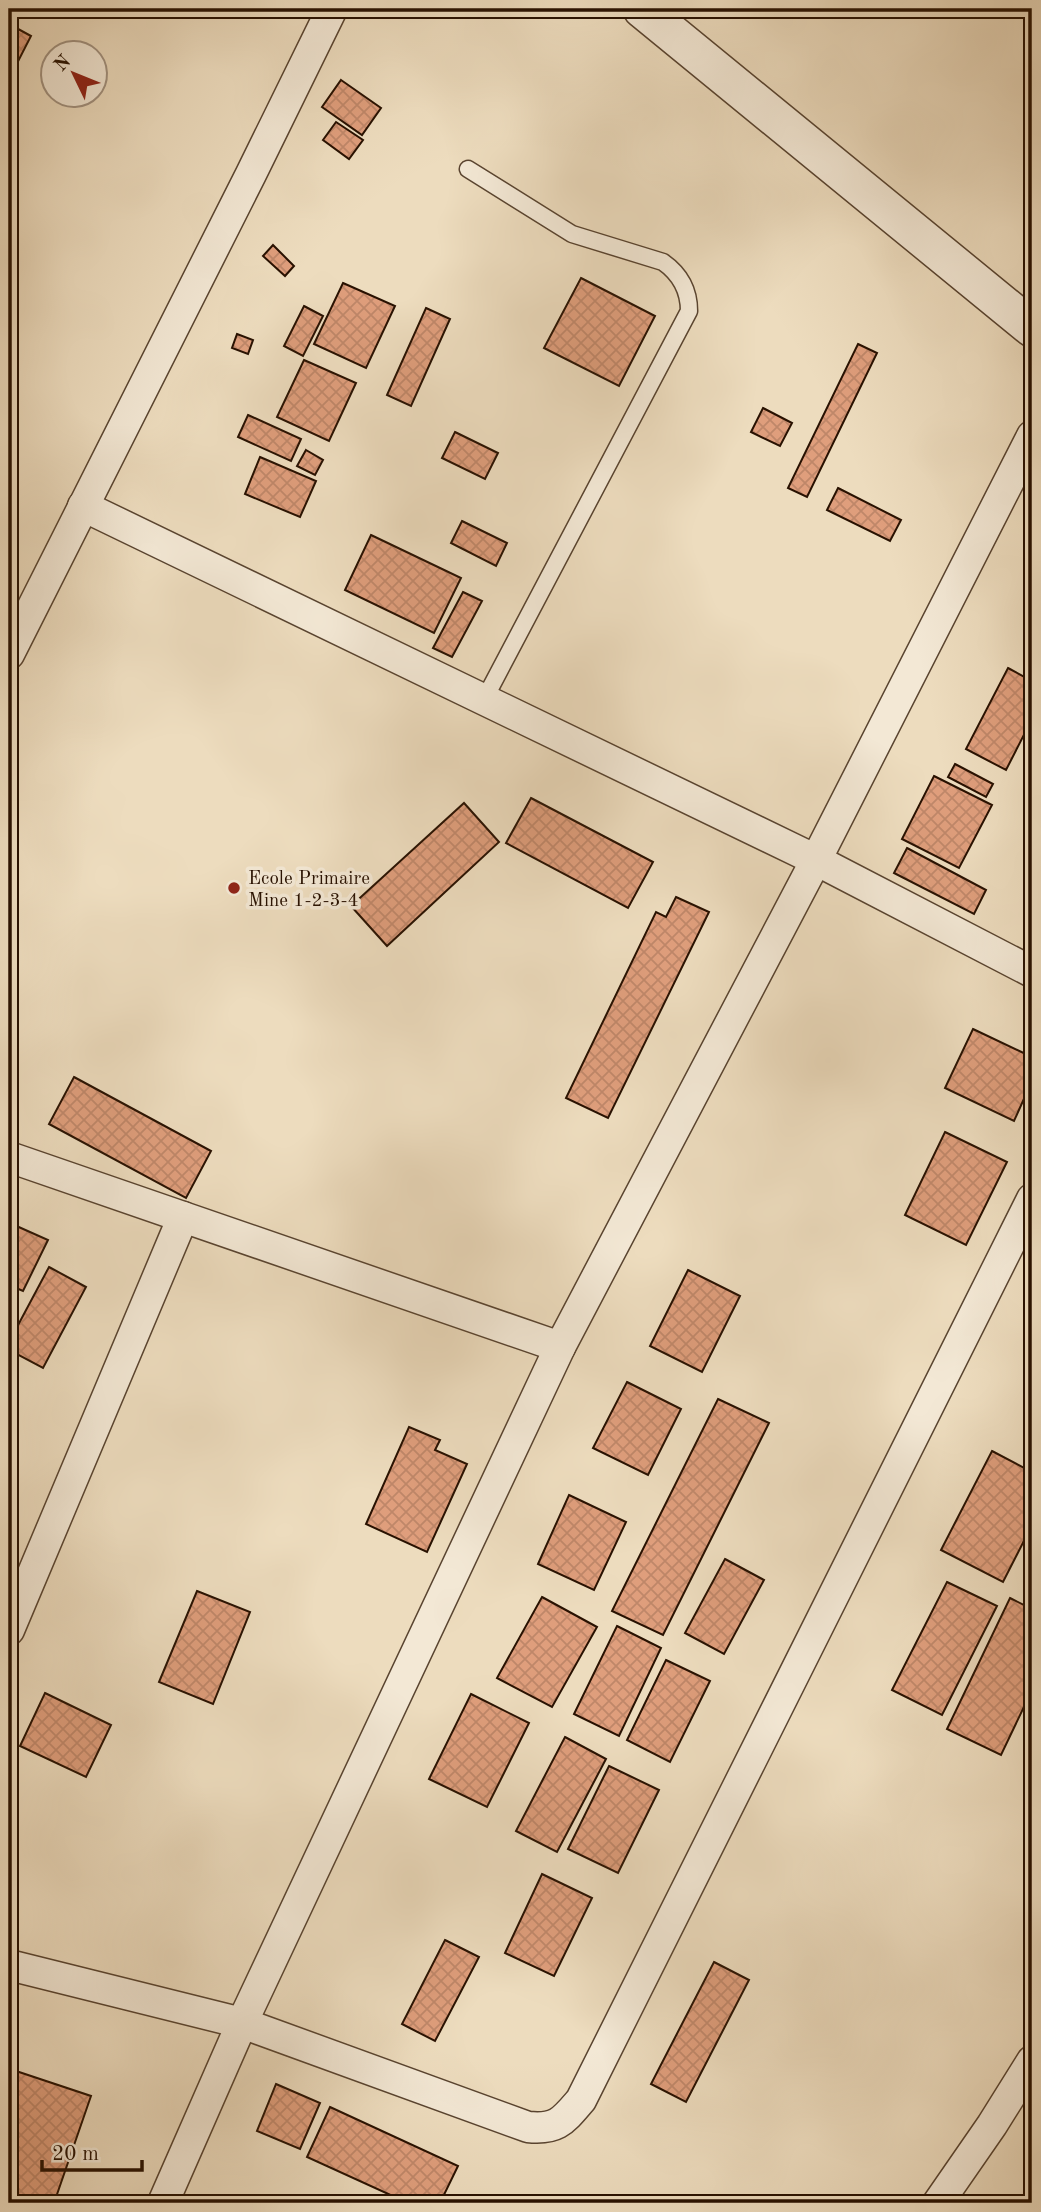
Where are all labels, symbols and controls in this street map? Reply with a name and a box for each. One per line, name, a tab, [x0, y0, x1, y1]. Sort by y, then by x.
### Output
north arrow	[38, 38, 108, 108]
text: N	[51, 52, 76, 76]
place label: Ecole Primaire Mine 1-2-3-4	[248, 870, 370, 911]
marker: Ecole Primaire Mine 1-2-3-4	[226, 880, 242, 896]
scale bar	[42, 2128, 142, 2172]
text: 20 m	[52, 2144, 99, 2165]

